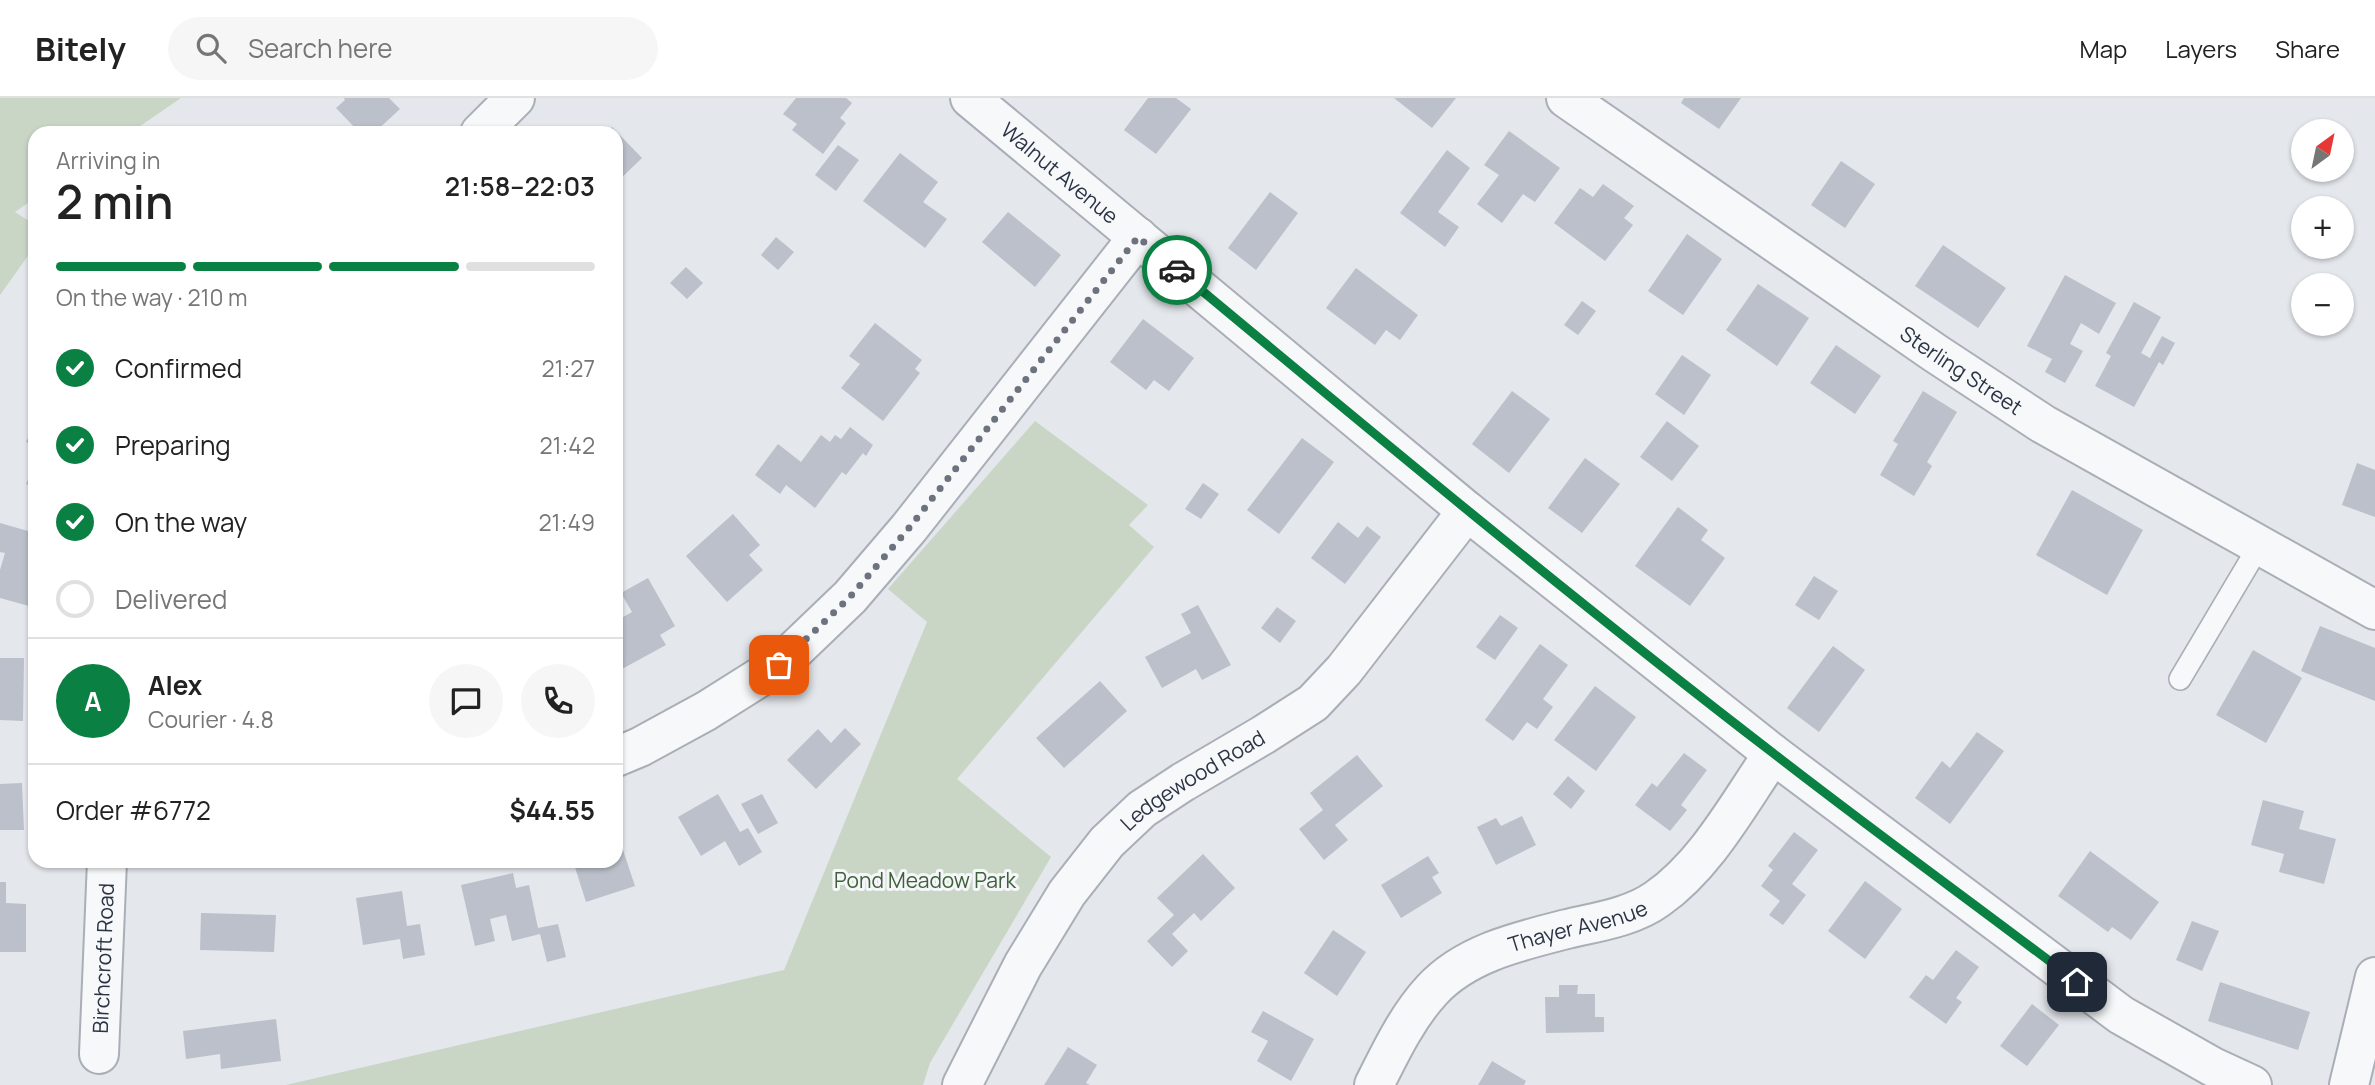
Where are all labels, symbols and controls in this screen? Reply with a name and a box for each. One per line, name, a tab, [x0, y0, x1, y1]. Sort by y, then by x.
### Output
search box	[168, 17, 658, 80]
text: Bitely	[35, 26, 126, 71]
icon: search	[192, 29, 230, 67]
text: Search here	[248, 30, 393, 66]
text: Map	[2080, 32, 2127, 65]
text: Layers	[2165, 32, 2237, 65]
text: Share	[2275, 32, 2340, 65]
street label: Walnut Avenue	[995, 116, 1125, 230]
north arrow	[2291, 119, 2354, 182]
map controls	[2291, 119, 2354, 336]
text: Arriving in	[56, 144, 161, 176]
text: 21:58–22:03	[445, 168, 595, 204]
text: 2 min	[56, 170, 173, 233]
button: +	[2291, 196, 2354, 259]
courier	[1142, 235, 1212, 305]
icon: car	[1158, 251, 1196, 289]
button: −	[2291, 273, 2354, 336]
text: On the way · 210 m	[56, 281, 248, 313]
street label: Sterling Street	[1895, 319, 2028, 421]
icon: check	[56, 349, 94, 387]
text: Confirmed	[115, 350, 242, 386]
text: 21:27	[541, 352, 595, 384]
icon: check	[56, 426, 94, 464]
text: Preparing	[115, 427, 231, 463]
text: 21:42	[539, 429, 595, 461]
icon: check	[56, 503, 94, 541]
text: On the way	[115, 504, 247, 540]
text: 21:49	[538, 506, 595, 538]
text: Delivered	[115, 581, 227, 617]
pin	[749, 635, 809, 695]
icon: bag	[760, 646, 798, 684]
button: chat	[429, 664, 503, 738]
button: phone	[521, 664, 595, 738]
text: Alex	[148, 667, 202, 703]
text: A	[84, 683, 102, 719]
text: Courier · 4.8	[148, 703, 274, 735]
street label: Ledgewood Road	[1114, 723, 1270, 837]
text: Order #6772	[56, 792, 211, 828]
text: $44.55	[510, 792, 595, 828]
park label: Pond Meadow Park	[834, 866, 1017, 894]
street label: Birchcroft Road	[86, 882, 120, 1034]
street label: Thayer Avenue	[1505, 893, 1652, 958]
pin	[2047, 952, 2107, 1012]
icon: home	[2058, 963, 2096, 1001]

